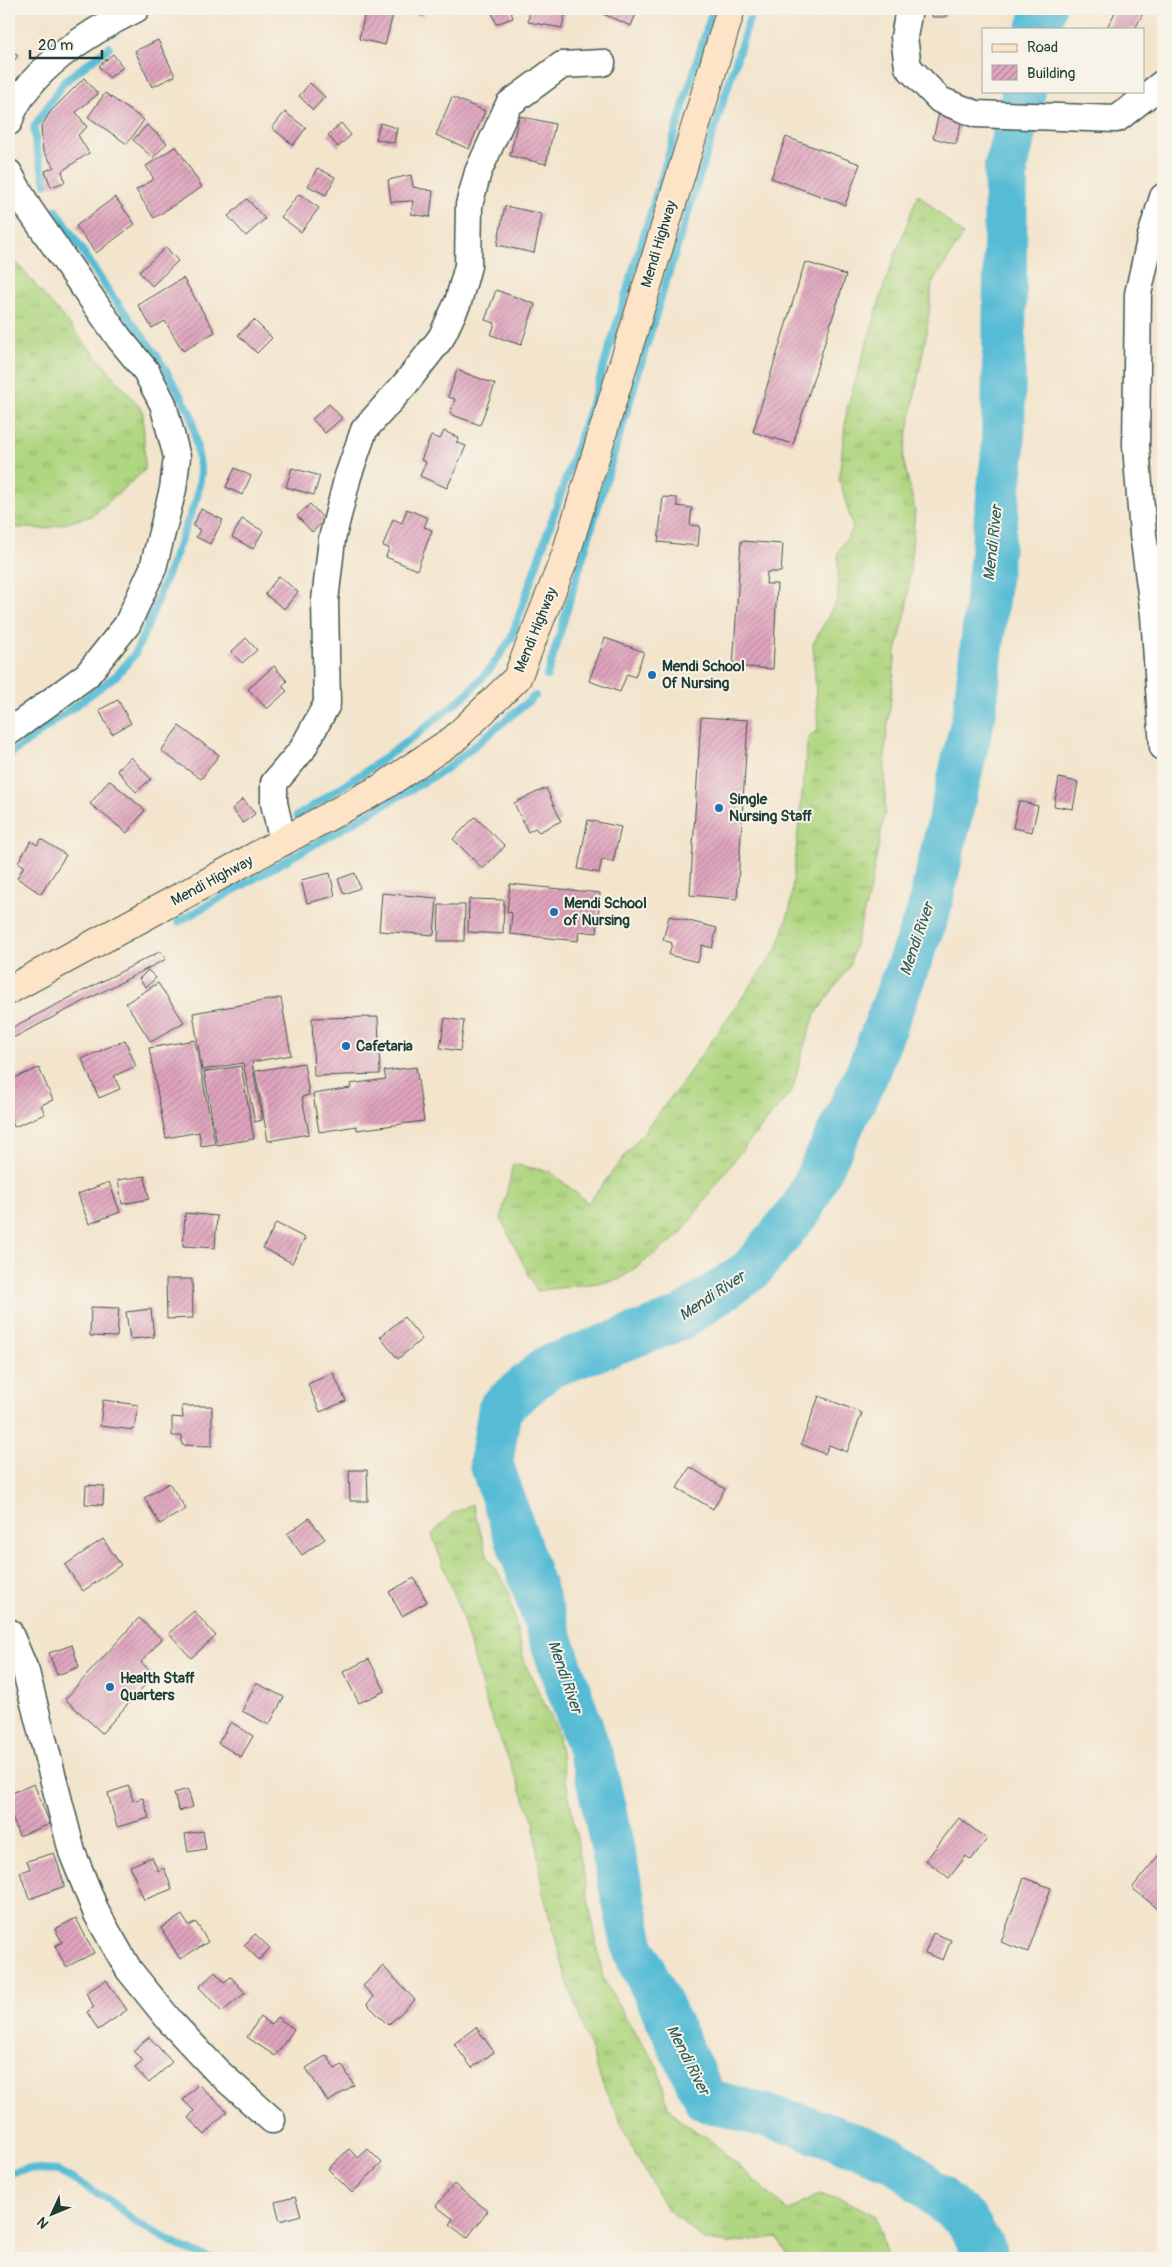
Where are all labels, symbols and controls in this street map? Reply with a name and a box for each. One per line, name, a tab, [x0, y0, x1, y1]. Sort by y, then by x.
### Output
scale bar	[30, 28, 102, 60]
legend	[982, 28, 1144, 92]
text: 20 m	[38, 36, 73, 55]
text: Road	[1027, 38, 1058, 57]
text: Building	[1027, 64, 1075, 83]
street label: Mendi Highway	[637, 198, 681, 290]
water label: Mendi River	[979, 502, 1007, 582]
street label: Mendi Highway	[510, 584, 562, 675]
place label: Mendi School Of Nursing	[662, 657, 745, 693]
marker: Mendi School Of Nursing	[646, 669, 658, 681]
place label: Single Nursing Staff	[729, 790, 812, 826]
marker: Single Nursing Staff	[713, 802, 725, 814]
street label: Mendi Highway	[168, 851, 257, 911]
place label: Mendi School of Nursing	[563, 894, 647, 930]
water label: Mendi River	[895, 898, 940, 978]
marker: Mendi School of Nursing	[548, 906, 560, 918]
place label: Cafetaria	[356, 1037, 413, 1056]
marker: Cafetaria	[340, 1040, 352, 1052]
water label: Mendi River	[675, 1265, 751, 1325]
water label: Mendi River	[543, 1638, 588, 1718]
place label: Health Staff Quarters	[120, 1669, 195, 1705]
marker: Health Staff Quarters	[104, 1681, 116, 1693]
water label: Mendi River	[662, 2022, 715, 2100]
north arrow	[28, 2190, 78, 2240]
text: N	[34, 2213, 52, 2232]

